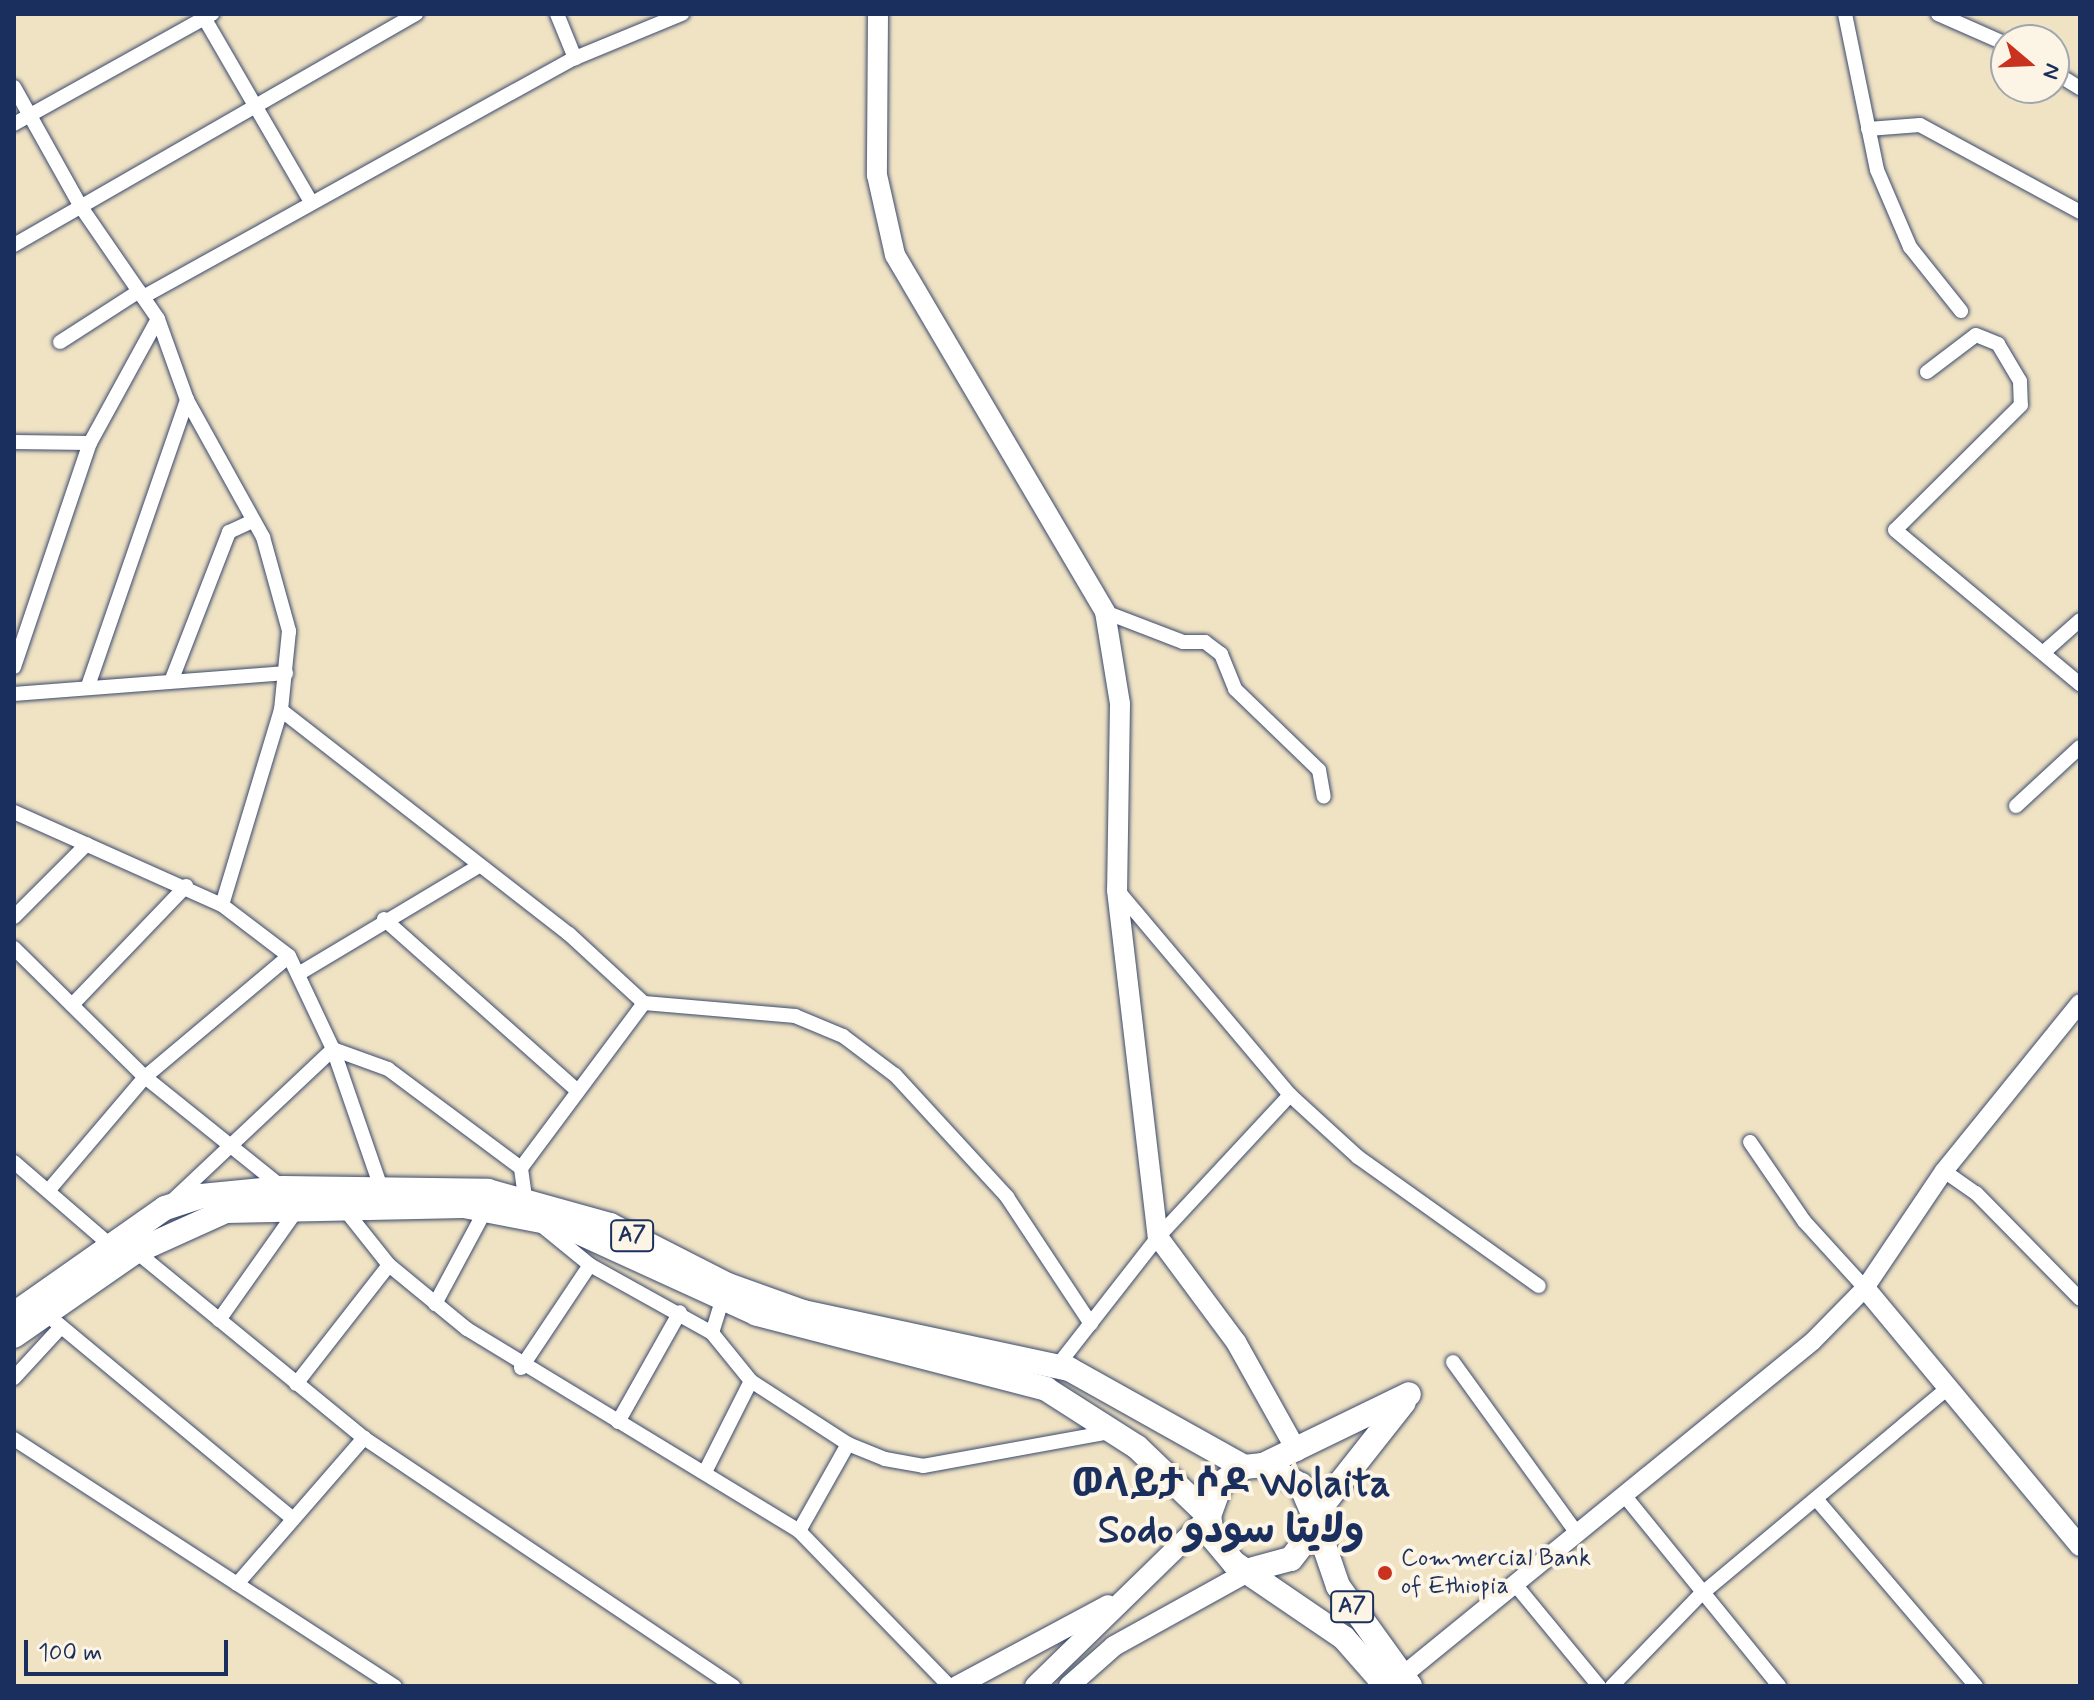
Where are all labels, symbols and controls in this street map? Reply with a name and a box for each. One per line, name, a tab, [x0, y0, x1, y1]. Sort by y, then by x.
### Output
north arrow	[1990, 24, 2070, 104]
text: N	[2035, 60, 2066, 83]
road number: A7	[610, 1218, 654, 1254]
district label: ወላይታ ሶዶ Wolaita Sodo ولايتا سودو	[1071, 1461, 1391, 1555]
place label: Commercial Bank of Ethiopia	[1401, 1545, 1592, 1601]
marker: Commercial Bank of Ethiopia	[1376, 1564, 1394, 1582]
road number: A7	[1330, 1589, 1374, 1625]
scale bar	[28, 1624, 232, 1674]
text: 100 m	[38, 1638, 102, 1669]

